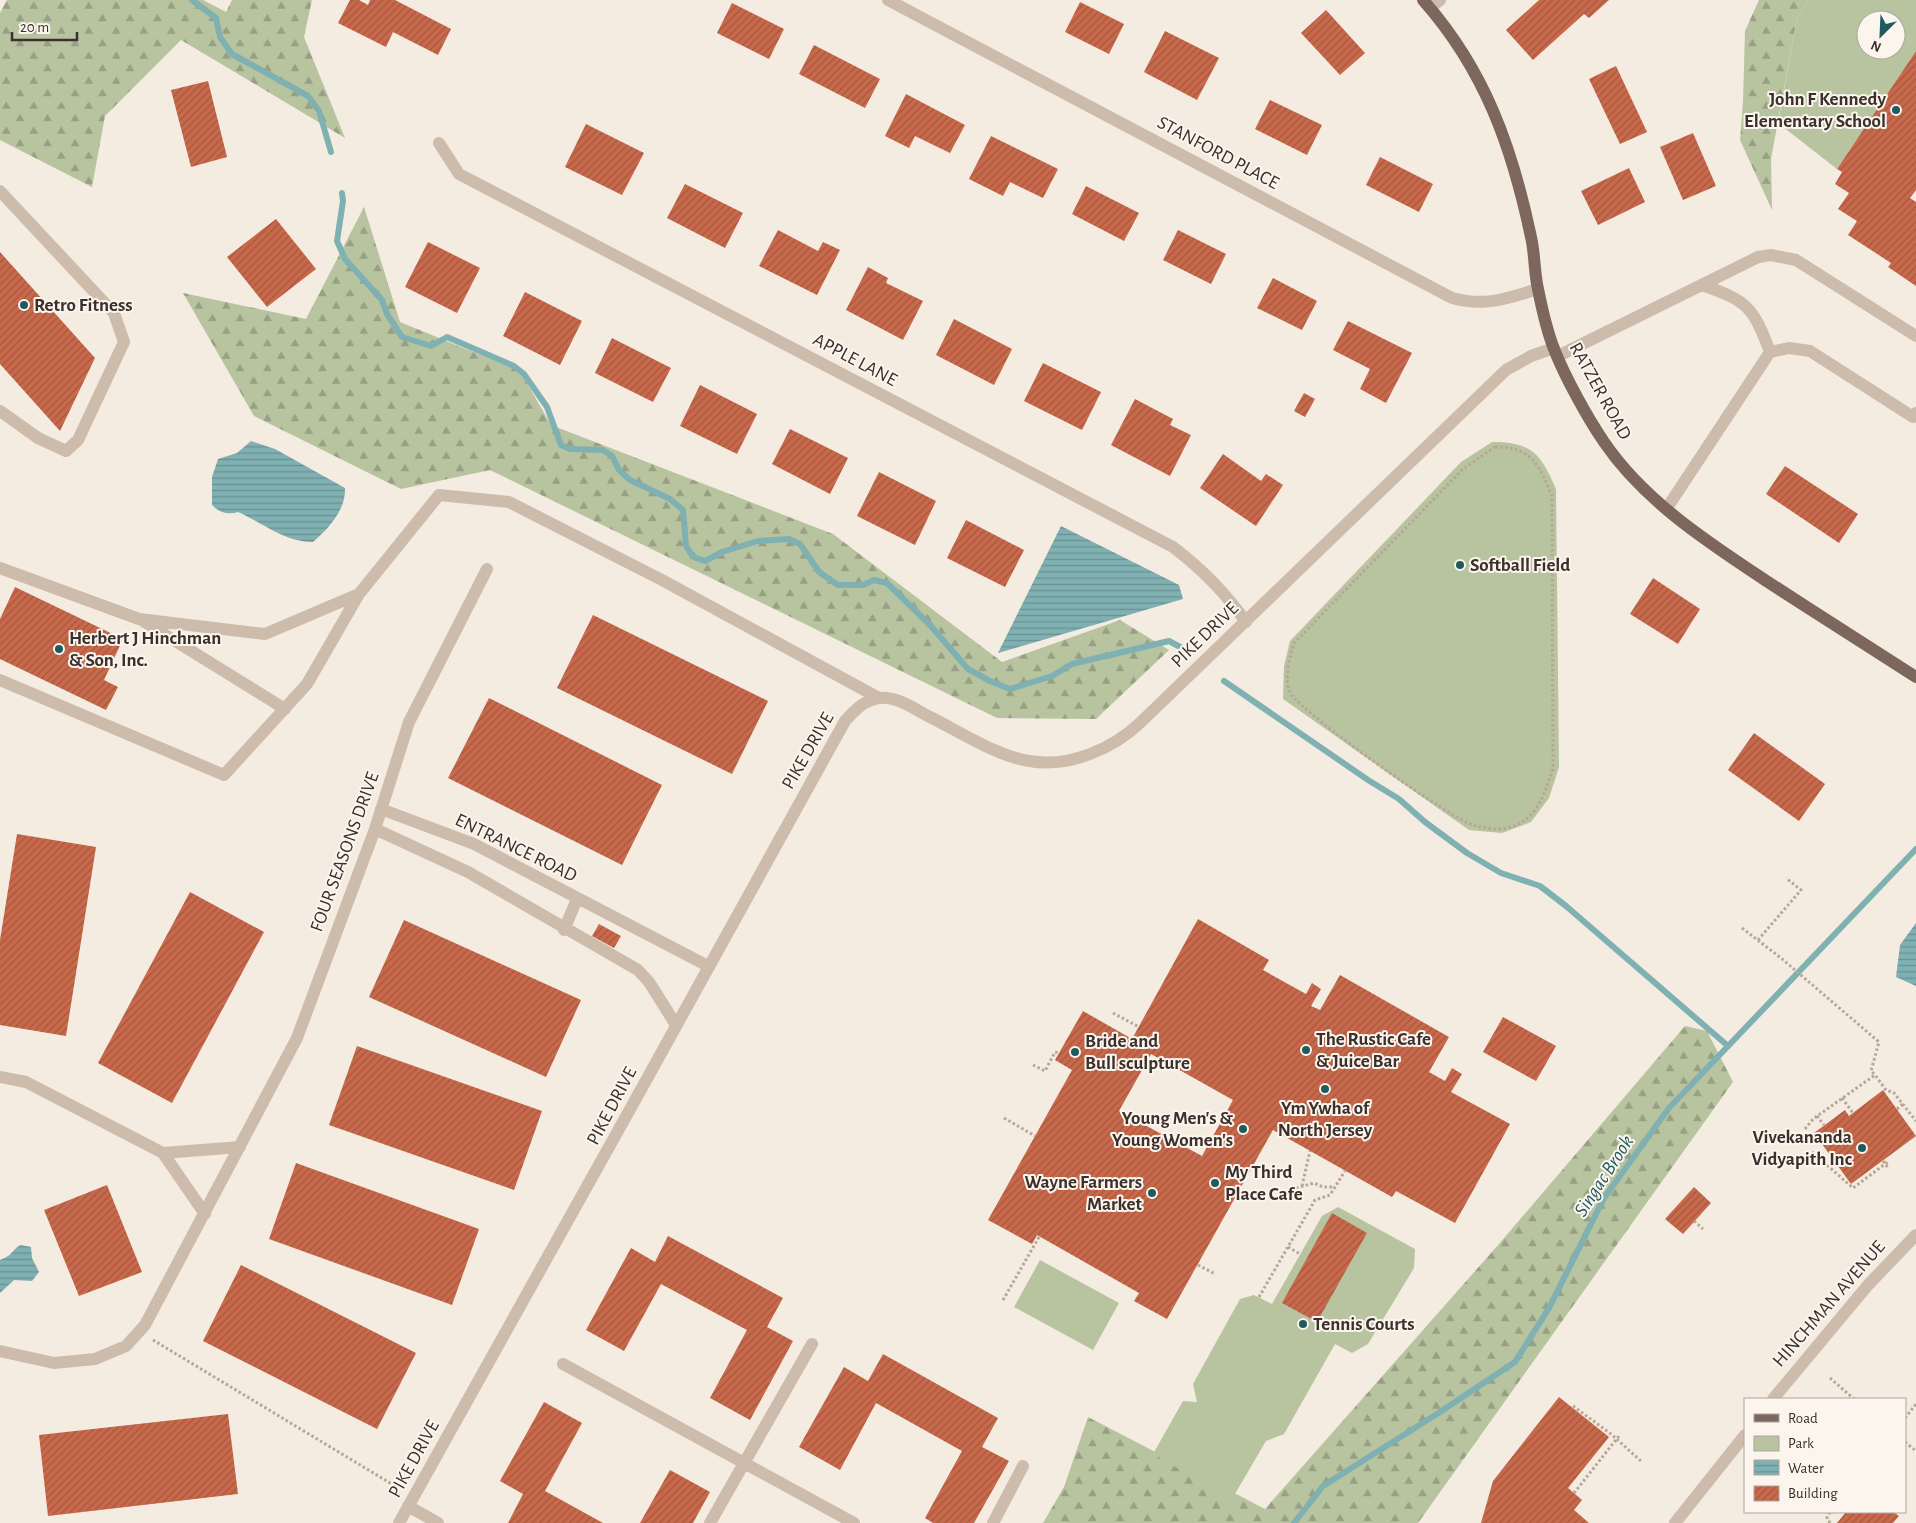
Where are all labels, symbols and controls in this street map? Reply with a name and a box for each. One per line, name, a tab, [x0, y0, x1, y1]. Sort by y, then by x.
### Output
scale bar	[12, 10, 78, 42]
north arrow	[1856, 10, 1906, 60]
text: 20 m	[20, 20, 49, 35]
text: N	[1869, 38, 1883, 54]
place label: John F Kennedy Elementary School	[1744, 90, 1886, 131]
marker: John F Kennedy Elementary School	[1890, 104, 1902, 116]
street label: STANFORD PLACE	[1154, 113, 1282, 193]
place label: Retro Fitness	[34, 296, 133, 315]
marker: Retro Fitness	[18, 299, 30, 311]
street label: APPLE LANE	[810, 330, 900, 390]
street label: RATZER ROAD	[1565, 339, 1635, 443]
place label: Softball Field	[1470, 556, 1570, 575]
marker: Softball Field	[1454, 559, 1466, 571]
street label: PIKE DRIVE	[1168, 599, 1242, 671]
place label: Herbert J Hinchman & Son, Inc.	[69, 629, 221, 670]
marker: Herbert J Hinchman & Son, Inc.	[53, 643, 65, 655]
street label: PIKE DRIVE	[778, 709, 838, 793]
street label: FOUR SEASONS DRIVE	[307, 770, 383, 934]
street label: ENTRANCE ROAD	[452, 810, 580, 886]
place label: The Rustic Cafe & Juice Bar	[1316, 1030, 1431, 1071]
place label: Bride and Bull sculpture	[1085, 1032, 1190, 1073]
marker: The Rustic Cafe & Juice Bar	[1300, 1044, 1312, 1056]
marker: Bride and Bull sculpture	[1069, 1046, 1081, 1058]
street label: PIKE DRIVE	[584, 1064, 640, 1148]
marker: Ym Ywha of North Jersey	[1319, 1083, 1331, 1095]
place label: Ym Ywha of North Jersey	[1278, 1099, 1373, 1140]
place label: Young Men's & Young Women's	[1112, 1109, 1233, 1150]
marker: Young Men's & Young Women's	[1237, 1123, 1249, 1135]
place label: Vivekananda Vidyapith Inc	[1751, 1128, 1853, 1169]
water label: Singac Brook	[1571, 1132, 1637, 1220]
marker: Vivekananda Vidyapith Inc	[1856, 1142, 1868, 1154]
place label: My Third Place Cafe	[1225, 1163, 1303, 1204]
place label: Wayne Farmers Market	[1025, 1173, 1143, 1214]
marker: My Third Place Cafe	[1209, 1177, 1221, 1189]
marker: Wayne Farmers Market	[1146, 1187, 1158, 1199]
street label: HINCHMAN AVENUE	[1769, 1237, 1889, 1371]
place label: Tennis Courts	[1313, 1315, 1415, 1334]
marker: Tennis Courts	[1297, 1318, 1309, 1330]
legend	[1744, 1398, 1906, 1513]
text: Road	[1788, 1411, 1818, 1426]
street label: PIKE DRIVE	[385, 1417, 443, 1501]
text: Park	[1788, 1436, 1814, 1451]
text: Water	[1788, 1461, 1824, 1476]
text: Building	[1788, 1486, 1838, 1501]

